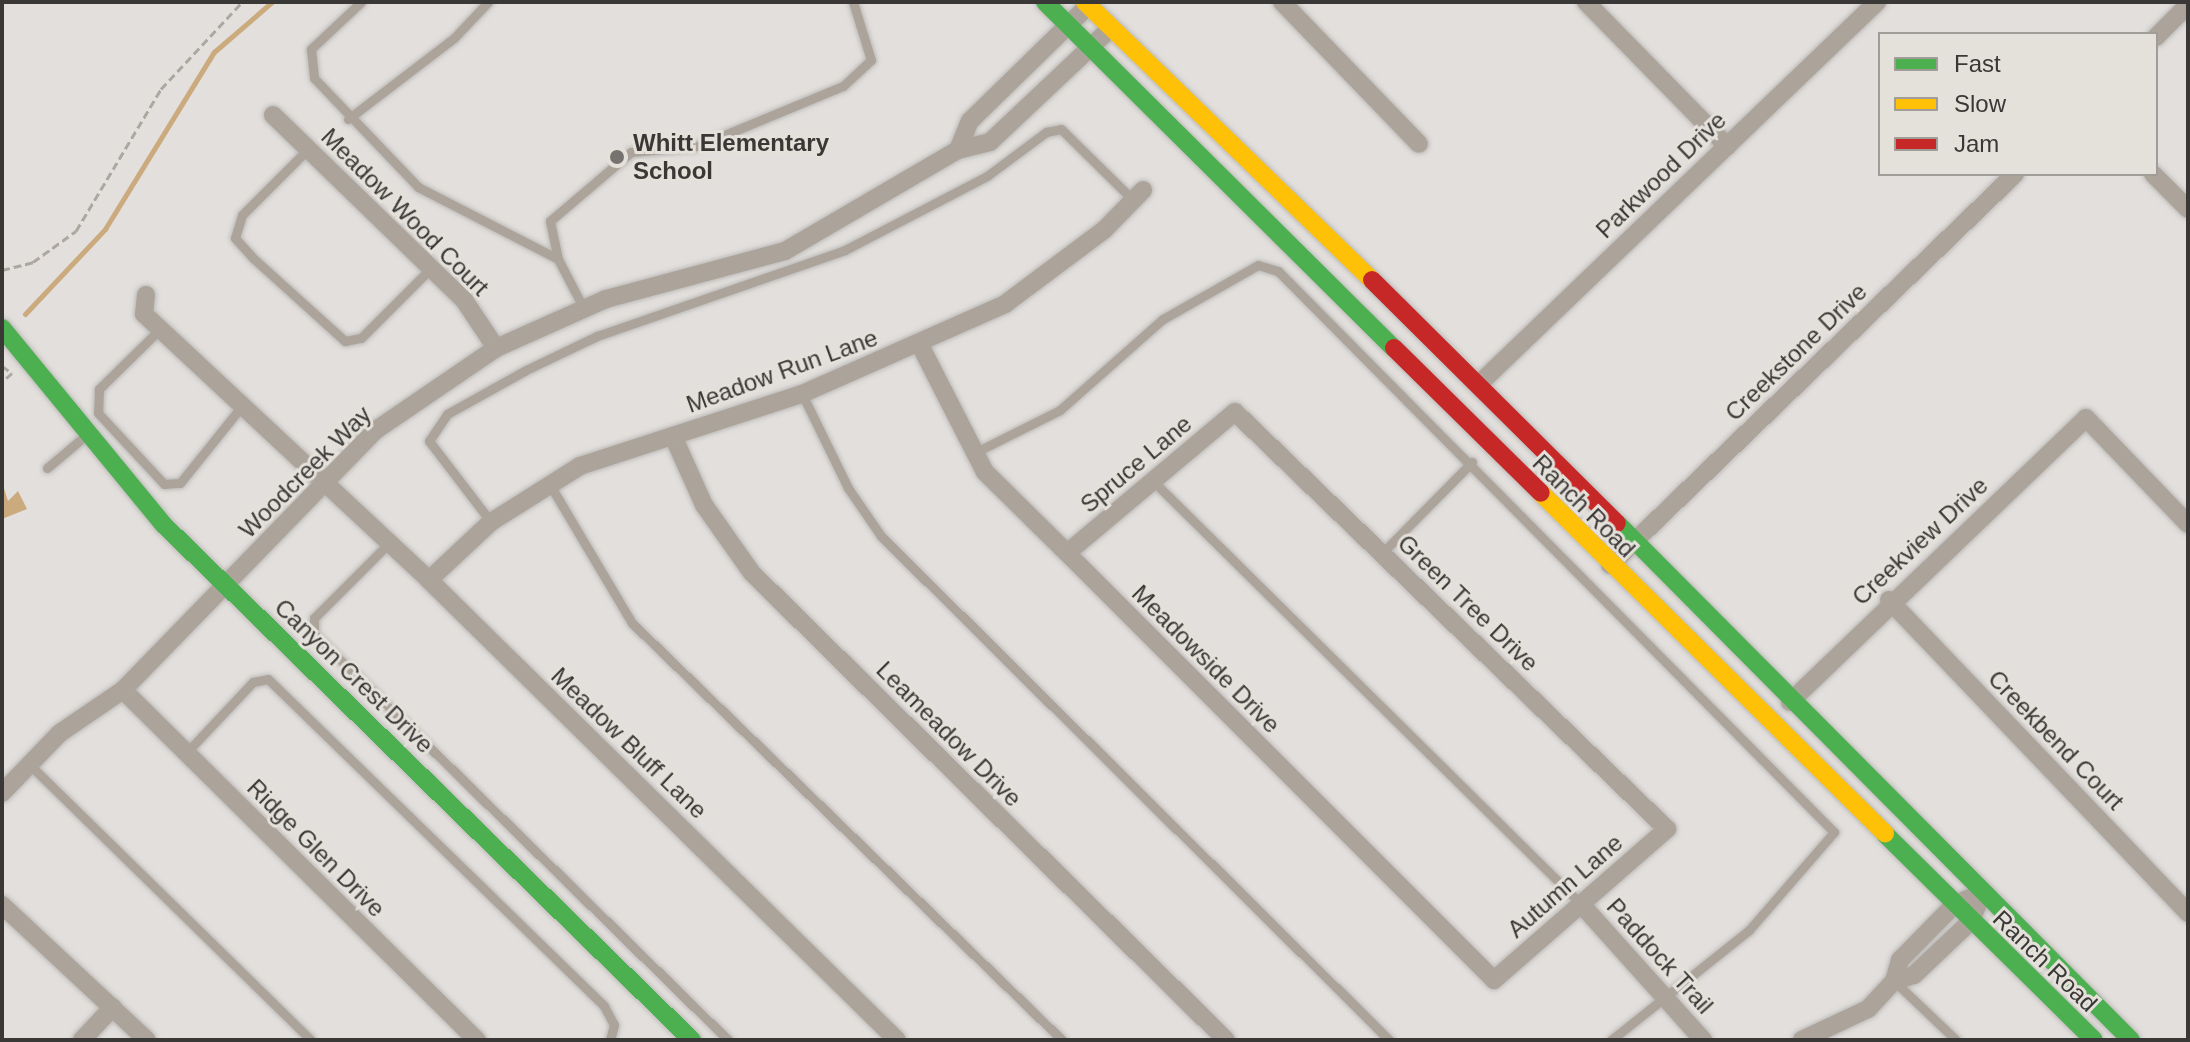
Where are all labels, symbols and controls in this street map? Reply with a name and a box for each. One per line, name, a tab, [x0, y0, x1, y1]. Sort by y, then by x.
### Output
legend	[1878, 32, 2158, 176]
text: Fast	[1954, 50, 2001, 77]
text: Slow	[1954, 90, 2006, 117]
street label: Parkwood Drive	[1590, 106, 1732, 244]
street label: Meadow Wood Court	[315, 122, 495, 302]
place label: Whitt Elementary School	[633, 129, 829, 185]
text: Jam	[1954, 130, 1999, 157]
marker: Whitt Elementary School	[608, 148, 626, 166]
street label: Creekstone Drive	[1719, 277, 1873, 427]
street label: Meadow Run Lane	[682, 323, 882, 419]
street label: Woodcreek Way	[233, 400, 377, 544]
street label: Spruce Lane	[1075, 409, 1197, 519]
street label: Ranch Road	[1527, 449, 1641, 563]
street label: Creekview Drive	[1846, 471, 1994, 611]
street label: Green Tree Drive	[1392, 529, 1544, 677]
street label: Meadowside Drive	[1126, 579, 1286, 739]
street label: Canyon Crest Drive	[269, 593, 439, 759]
street label: Leameadow Drive	[870, 655, 1028, 813]
street label: Meadow Bluff Lane	[545, 661, 713, 825]
street label: Creekbend Court	[1982, 664, 2130, 816]
street label: Ridge Glen Drive	[241, 773, 391, 923]
street label: Autumn Lane	[1502, 828, 1628, 944]
street label: Paddock Trail	[1601, 892, 1719, 1020]
street label: Ranch Road	[1987, 904, 2103, 1018]

